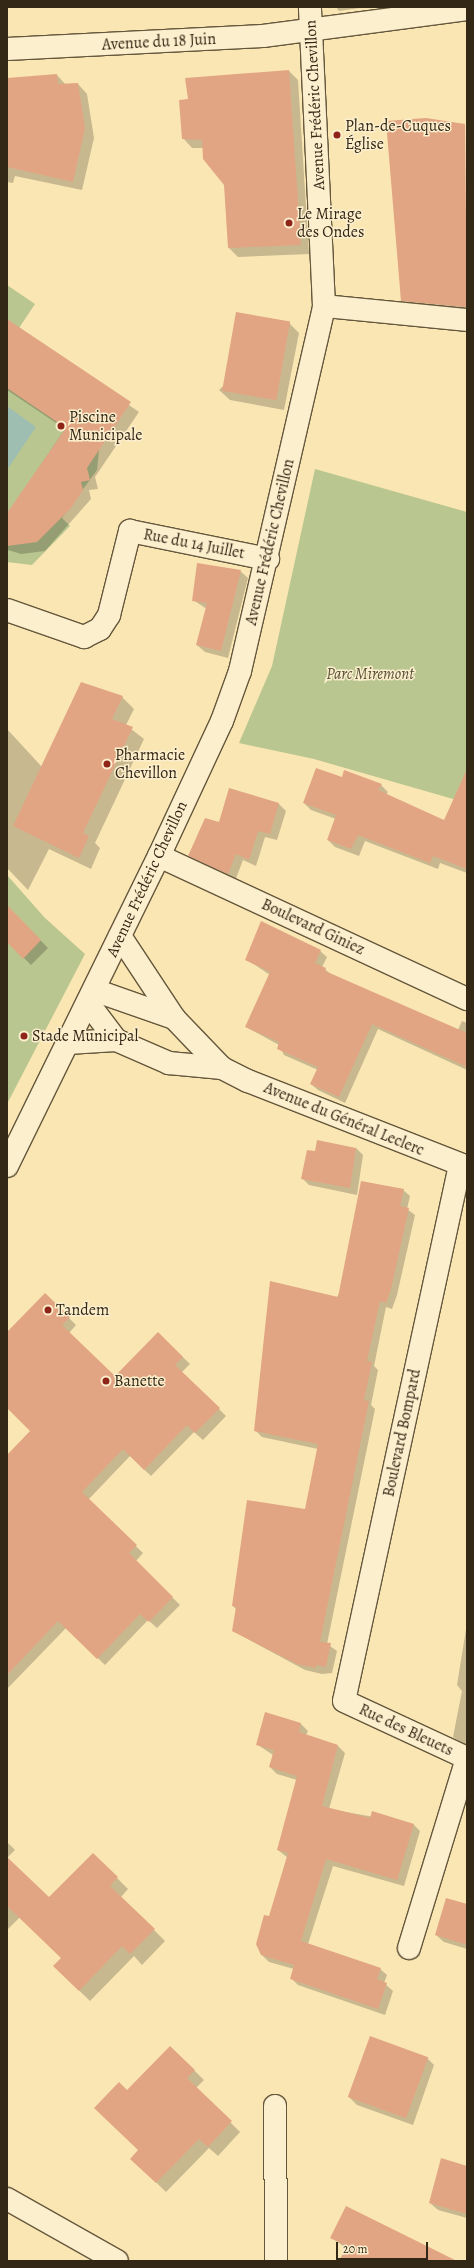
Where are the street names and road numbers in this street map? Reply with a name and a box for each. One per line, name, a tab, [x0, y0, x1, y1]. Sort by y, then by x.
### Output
street label: Avenue Frédéric Chevillon	[301, 20, 329, 190]
street label: Avenue du 18 Juin	[101, 29, 217, 55]
street label: Avenue Frédéric Chevillon	[242, 457, 298, 627]
street label: Rue du 14 Juillet	[142, 525, 246, 563]
street label: Avenue Frédéric Chevillon	[102, 798, 192, 960]
street label: Boulevard Giniez	[258, 895, 368, 959]
street label: Avenue du Général Leclerc	[261, 1078, 427, 1160]
street label: Boulevard Bompard	[379, 1367, 425, 1499]
street label: Rue des Bleuets	[356, 1700, 456, 1760]

